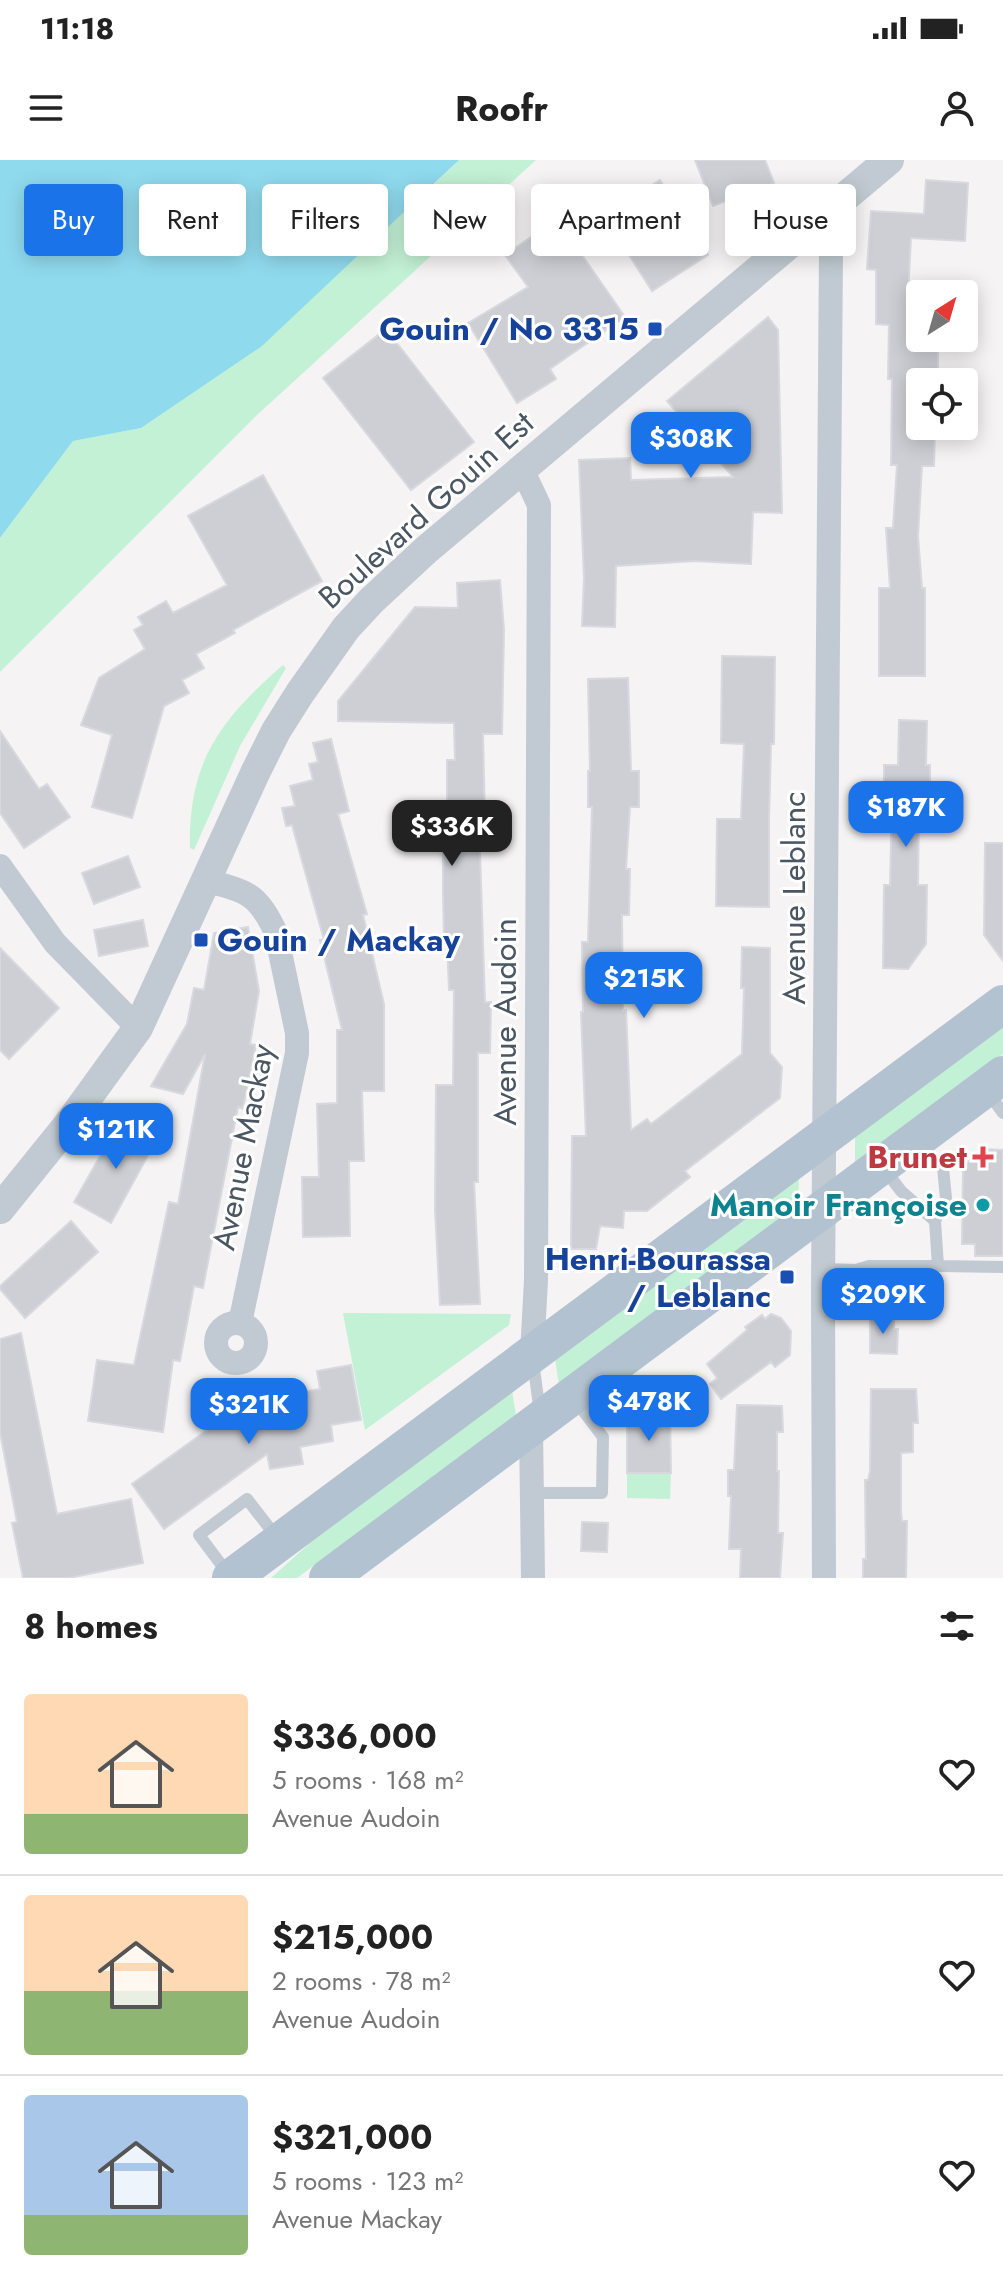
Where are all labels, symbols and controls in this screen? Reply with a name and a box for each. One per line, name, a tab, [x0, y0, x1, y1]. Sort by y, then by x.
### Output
text: 11:18	[40, 7, 114, 50]
text: Roofr	[455, 82, 548, 134]
icon: menu	[24, 86, 68, 130]
icon: person	[935, 86, 979, 130]
chip: Buy	[24, 184, 123, 256]
chip: Rent	[139, 184, 246, 256]
chip: Filters	[262, 184, 388, 256]
chip: New	[404, 184, 515, 256]
chip: Apartment	[531, 184, 709, 256]
chip: House	[725, 184, 856, 256]
north arrow	[906, 280, 978, 352]
map controls	[906, 280, 978, 440]
place label: Gouin / No 3315	[379, 306, 639, 352]
marker: Gouin / No 3315	[646, 320, 664, 338]
button: locate	[906, 368, 978, 440]
street label: Boulevard Gouin Est	[308, 400, 544, 619]
pin: $308K	[635, 412, 747, 480]
text: $308K	[649, 419, 733, 457]
pin: $187K	[850, 781, 962, 849]
text: $187K	[866, 788, 946, 826]
street label: Avenue Leblanc	[771, 791, 817, 1005]
pin: $336K	[396, 800, 508, 868]
text: $336K	[410, 807, 494, 845]
place label: Gouin / Mackay	[217, 917, 460, 963]
street label: Avenue Audoin	[482, 918, 528, 1126]
marker: Gouin / Mackay	[192, 931, 210, 949]
pin: $215K	[588, 952, 700, 1020]
text: $215K	[603, 959, 685, 997]
street label: Avenue Mackay	[200, 1039, 286, 1254]
pin: $121K	[60, 1103, 172, 1171]
text: $121K	[77, 1110, 155, 1148]
place label: Brunet	[867, 1134, 968, 1180]
marker: Brunet	[974, 1148, 992, 1166]
place label: Manoir Françoise	[710, 1182, 967, 1228]
marker: Manoir Françoise	[974, 1196, 992, 1214]
place label: Henri-Bourassa / Leblanc	[545, 1236, 771, 1319]
marker: Henri-Bourassa / Leblanc	[778, 1268, 796, 1286]
pin: $209K	[827, 1268, 939, 1336]
text: $209K	[840, 1275, 926, 1313]
pin: $478K	[593, 1375, 705, 1443]
pin: $321K	[193, 1378, 305, 1446]
text: $478K	[607, 1382, 691, 1420]
text: $321K	[209, 1385, 289, 1423]
text: 8 homes	[24, 1602, 158, 1651]
icon: filters	[935, 1604, 979, 1648]
text: $336,000	[272, 1712, 437, 1761]
icon: home	[88, 1726, 184, 1822]
icon: heart	[935, 1752, 979, 1796]
text: 5 rooms · 168 m²	[272, 1761, 464, 1799]
text: Avenue Audoin	[272, 1799, 441, 1837]
text: $215,000	[272, 1913, 433, 1962]
icon: home	[88, 1927, 184, 2023]
icon: heart	[935, 1953, 979, 1997]
text: 2 rooms · 78 m²	[272, 1962, 451, 2000]
text: Avenue Audoin	[272, 2000, 441, 2038]
text: $321,000	[272, 2113, 432, 2162]
icon: home	[88, 2127, 184, 2223]
icon: heart	[935, 2153, 979, 2197]
text: 5 rooms · 123 m²	[272, 2162, 463, 2200]
text: Avenue Mackay	[272, 2200, 442, 2238]

